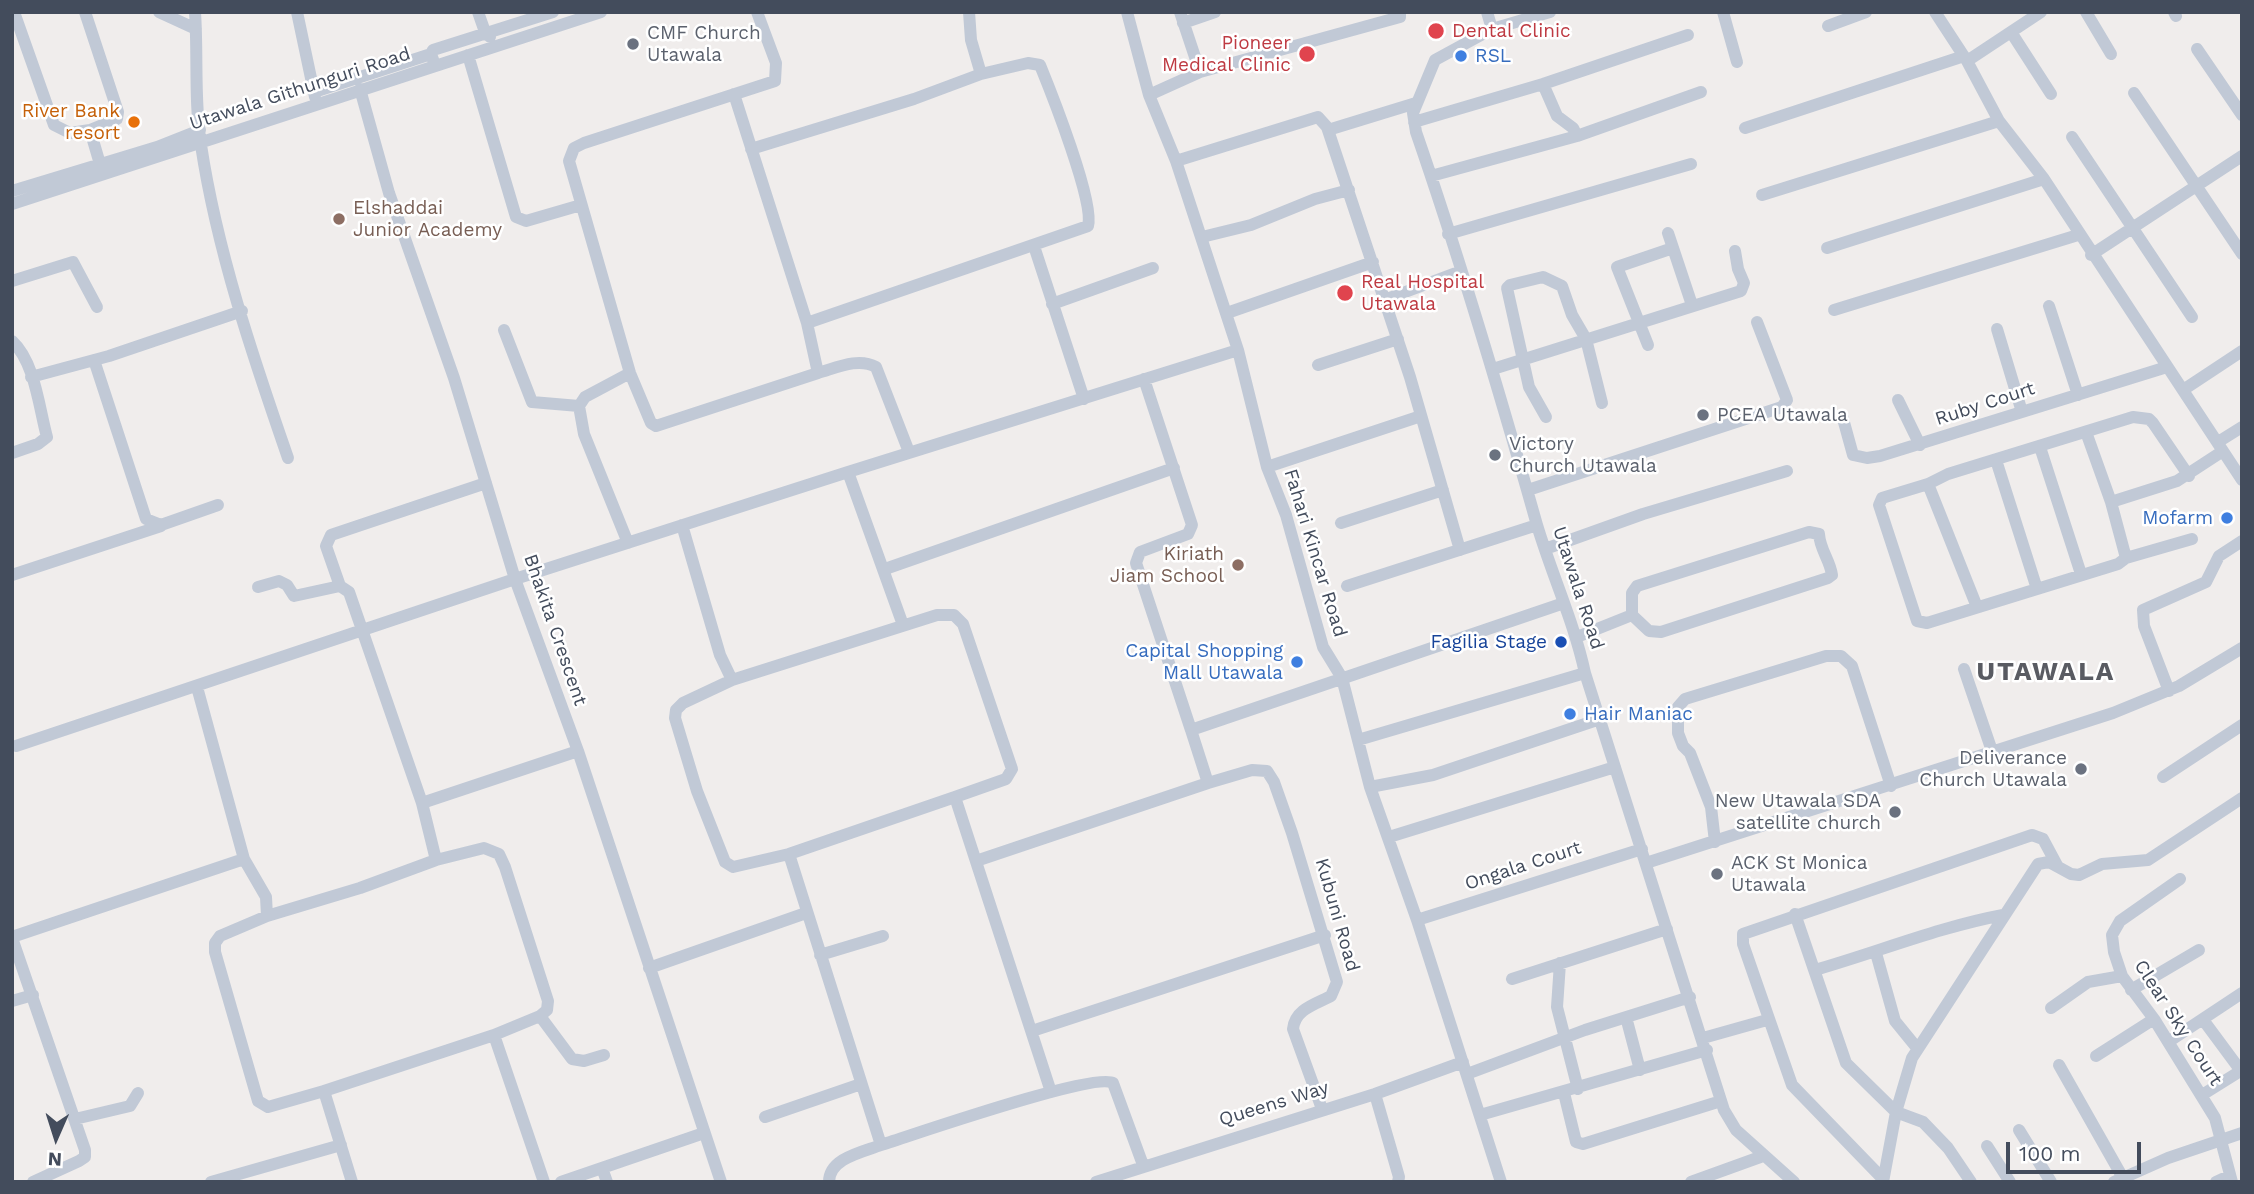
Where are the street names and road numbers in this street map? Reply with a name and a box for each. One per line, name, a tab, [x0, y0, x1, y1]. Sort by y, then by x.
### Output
street label: Utawala Githunguri Road	[187, 42, 413, 136]
street label: Ruby Court	[1932, 377, 2038, 431]
street label: Fahari Kincar Road	[1279, 466, 1351, 640]
street label: Utawala Road	[1547, 524, 1609, 652]
street label: Bhakita Crescent	[518, 551, 592, 709]
street label: Ongala Court	[1462, 836, 1584, 896]
street label: Kubuni Road	[1310, 856, 1364, 974]
street label: Clear Sky Court	[2129, 956, 2227, 1090]
street label: Queens Way	[1216, 1076, 1332, 1132]

